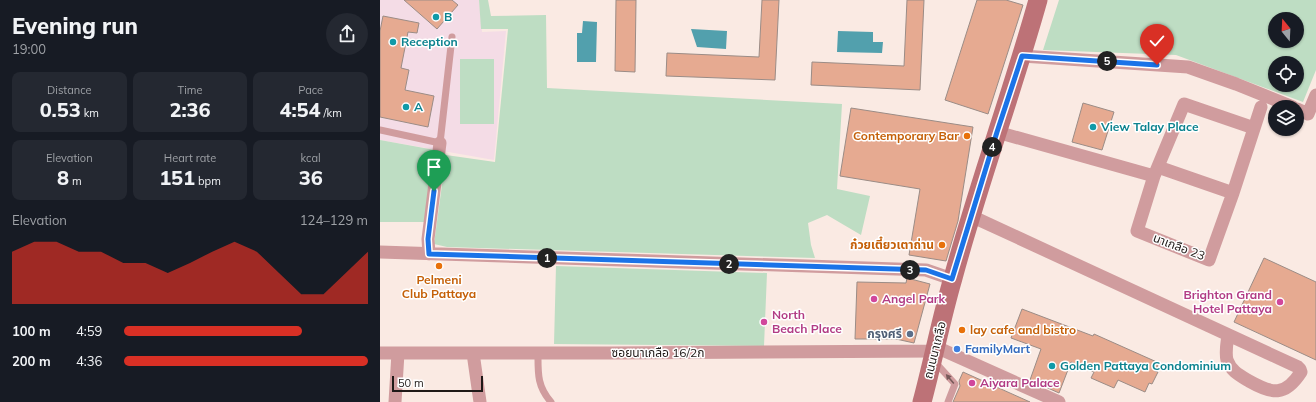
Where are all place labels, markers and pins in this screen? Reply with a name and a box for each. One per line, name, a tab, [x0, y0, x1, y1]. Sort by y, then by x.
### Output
place label: B	[444, 9, 452, 24]
marker: B	[431, 12, 441, 22]
pin	[1140, 24, 1174, 65]
place label: Reception	[401, 34, 458, 49]
marker: Reception	[388, 37, 398, 47]
pin: 5	[1097, 51, 1117, 71]
place label: A	[414, 99, 423, 114]
marker: A	[401, 102, 411, 112]
place label: View Talay Place	[1100, 119, 1199, 134]
marker: View Talay Place	[1088, 122, 1098, 132]
place label: Contemporary Bar	[853, 128, 959, 143]
marker: Contemporary Bar	[962, 131, 972, 141]
pin: 4	[982, 137, 1002, 157]
pin	[417, 150, 451, 191]
place label: ก๋วยเตี๋ยวเตาถ่าน	[850, 236, 934, 252]
marker: ก๋วยเตี๋ยวเตาถ่าน	[937, 240, 947, 250]
pin: 1	[537, 248, 557, 268]
pin: 2	[719, 254, 739, 274]
pin: 3	[900, 260, 920, 280]
marker: Pelmeni Club Pattaya	[434, 261, 444, 271]
place label: Pelmeni Club Pattaya	[402, 272, 476, 301]
place label: Brighton Grand Hotel Pattaya	[1183, 287, 1272, 316]
place label: Angel Park	[882, 291, 946, 306]
marker: Angel Park	[869, 294, 879, 304]
marker: Brighton Grand Hotel Pattaya	[1275, 297, 1285, 307]
place label: North Beach Place	[772, 307, 842, 336]
marker: North Beach Place	[759, 317, 769, 327]
place label: lay cafe and bistro	[970, 322, 1076, 337]
marker: lay cafe and bistro	[957, 325, 967, 335]
place label: กรุงศรี	[867, 326, 902, 341]
marker: กรุงศรี	[905, 329, 915, 339]
place label: FamilyMart	[965, 341, 1031, 356]
marker: FamilyMart	[952, 344, 962, 354]
place label: Golden Pattaya Condominium	[1060, 358, 1231, 373]
marker: Golden Pattaya Condominium	[1047, 361, 1057, 371]
place label: Aiyara Palace	[980, 375, 1060, 390]
marker: Aiyara Palace	[967, 378, 977, 388]

